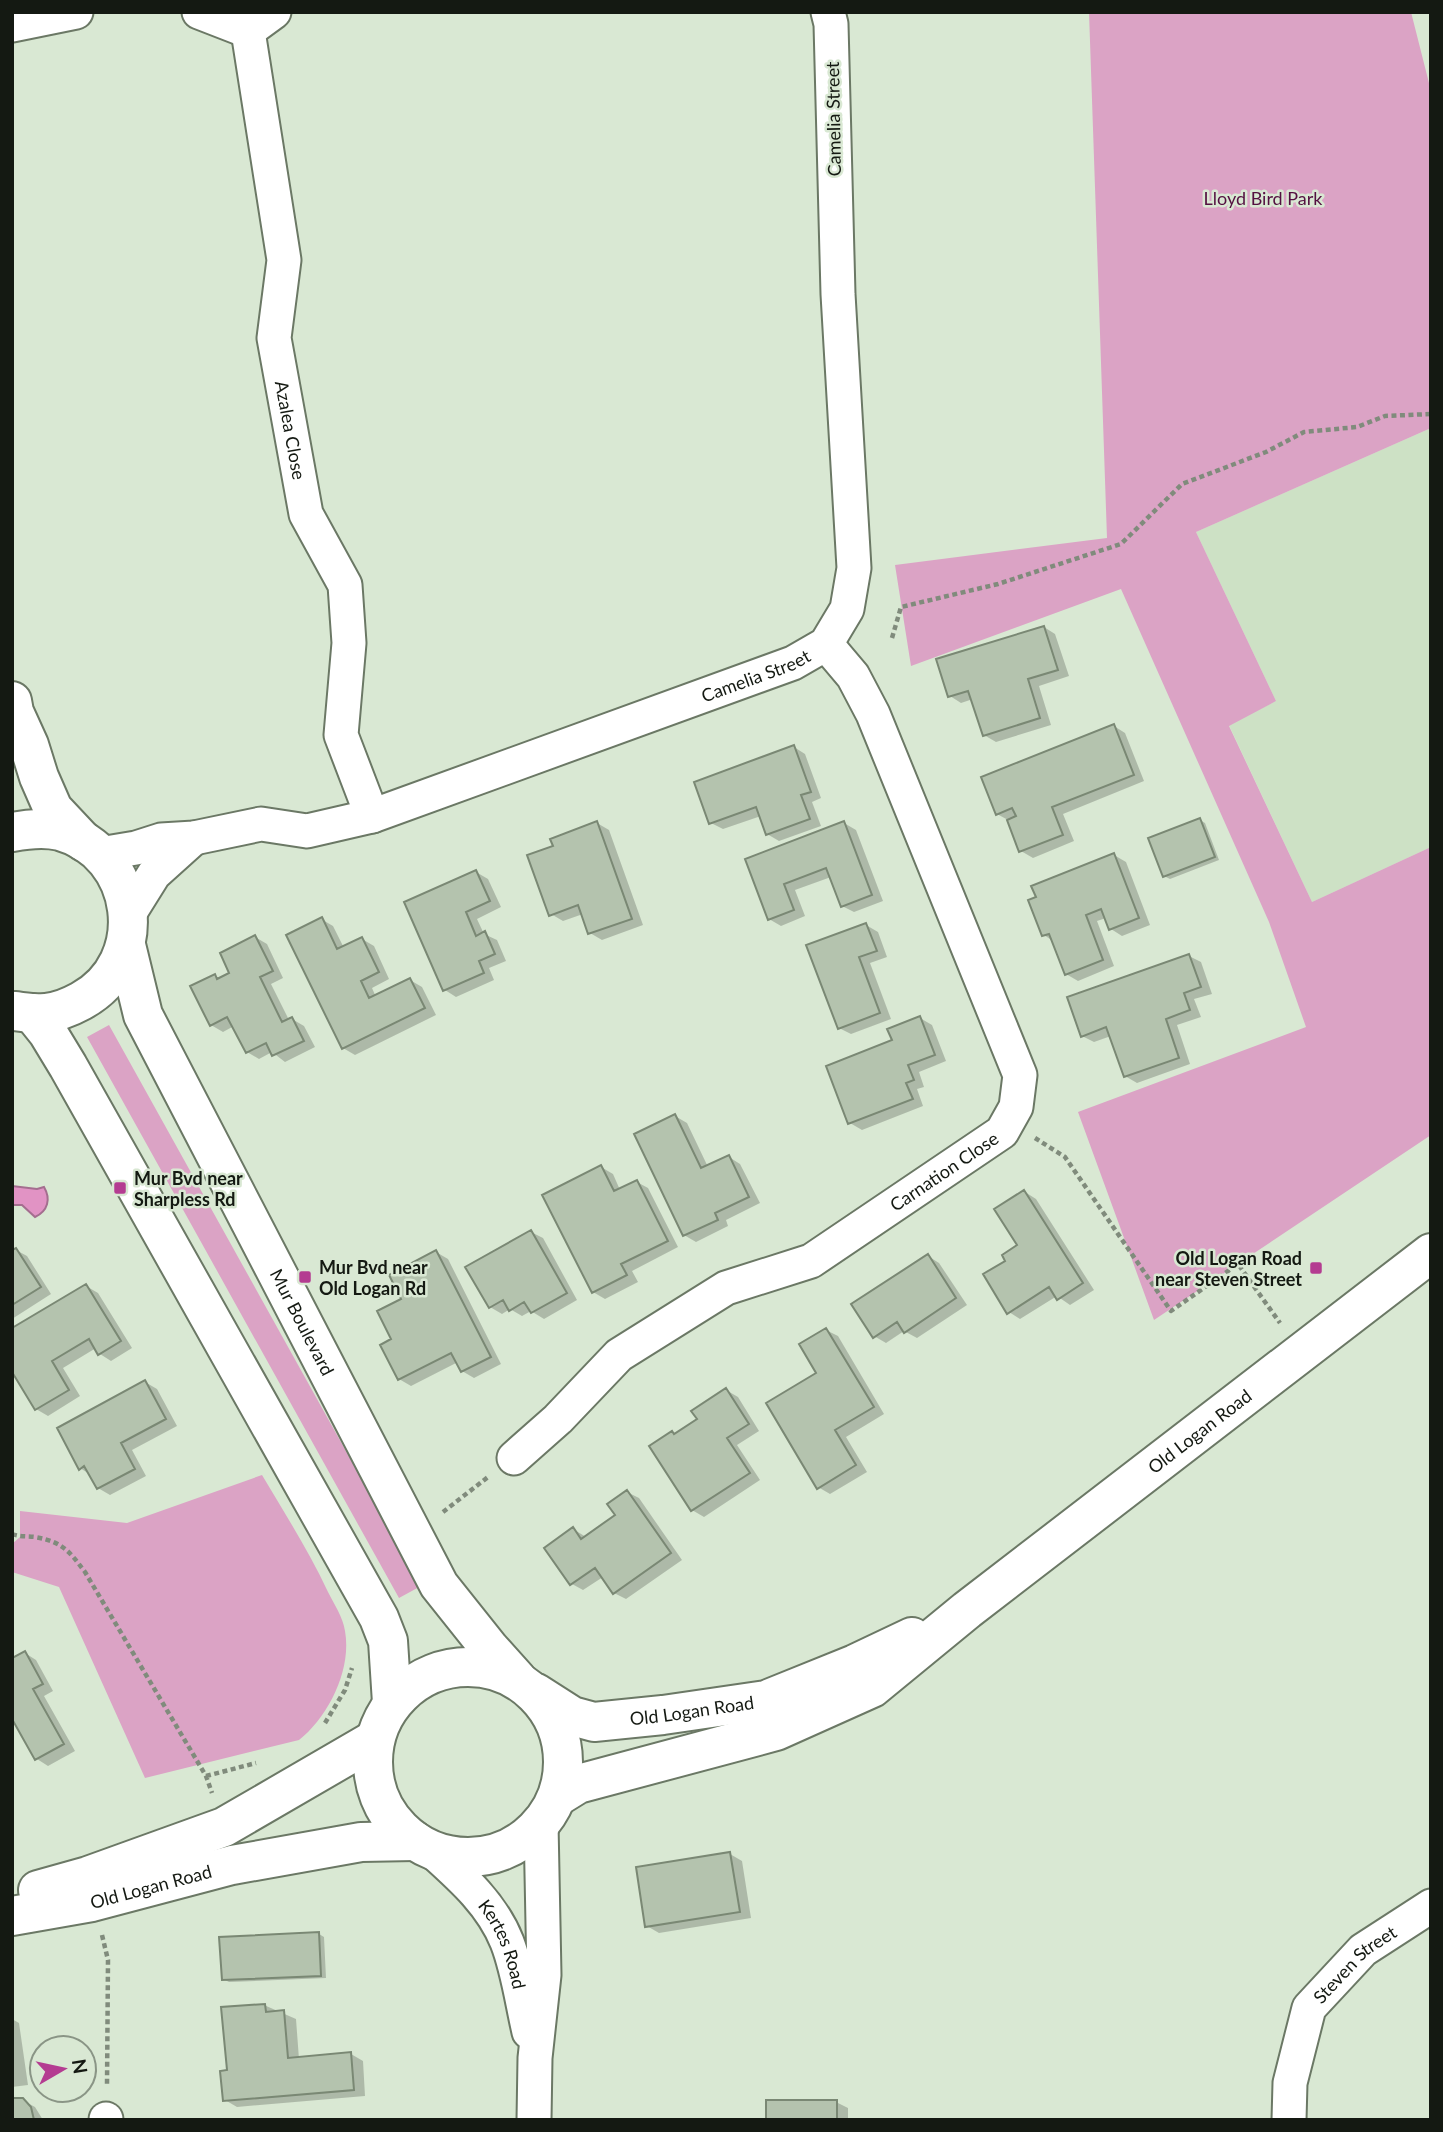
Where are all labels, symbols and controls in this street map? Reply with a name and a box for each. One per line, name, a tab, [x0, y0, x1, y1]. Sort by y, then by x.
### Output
street label: Camelia Street	[821, 61, 845, 177]
park label: Lloyd Bird Park	[1204, 187, 1323, 209]
street label: Azalea Close	[271, 379, 311, 481]
street label: Camelia Street	[698, 644, 815, 706]
street label: Carnation Close	[885, 1127, 1002, 1216]
place label: Mur Bvd near Sharpless Rd	[134, 1167, 243, 1210]
marker: Mur Bvd near Sharpless Rd	[112, 1180, 128, 1196]
place label: Old Logan Road near Steven Street	[1155, 1247, 1302, 1290]
place label: Mur Bvd near Old Logan Rd	[319, 1256, 428, 1299]
marker: Old Logan Road near Steven Street	[1308, 1260, 1324, 1276]
street label: Mur Boulevard	[266, 1265, 339, 1379]
marker: Mur Bvd near Old Logan Rd	[297, 1269, 313, 1285]
street label: Old Logan Road	[1143, 1384, 1256, 1478]
street label: Old Logan Road	[629, 1691, 755, 1729]
street label: Old Logan Road	[88, 1860, 214, 1913]
street label: Kertes Road	[474, 1895, 531, 1991]
street label: Steven Street	[1308, 1920, 1401, 2008]
north arrow	[28, 2034, 98, 2104]
text: N	[68, 2057, 93, 2075]

